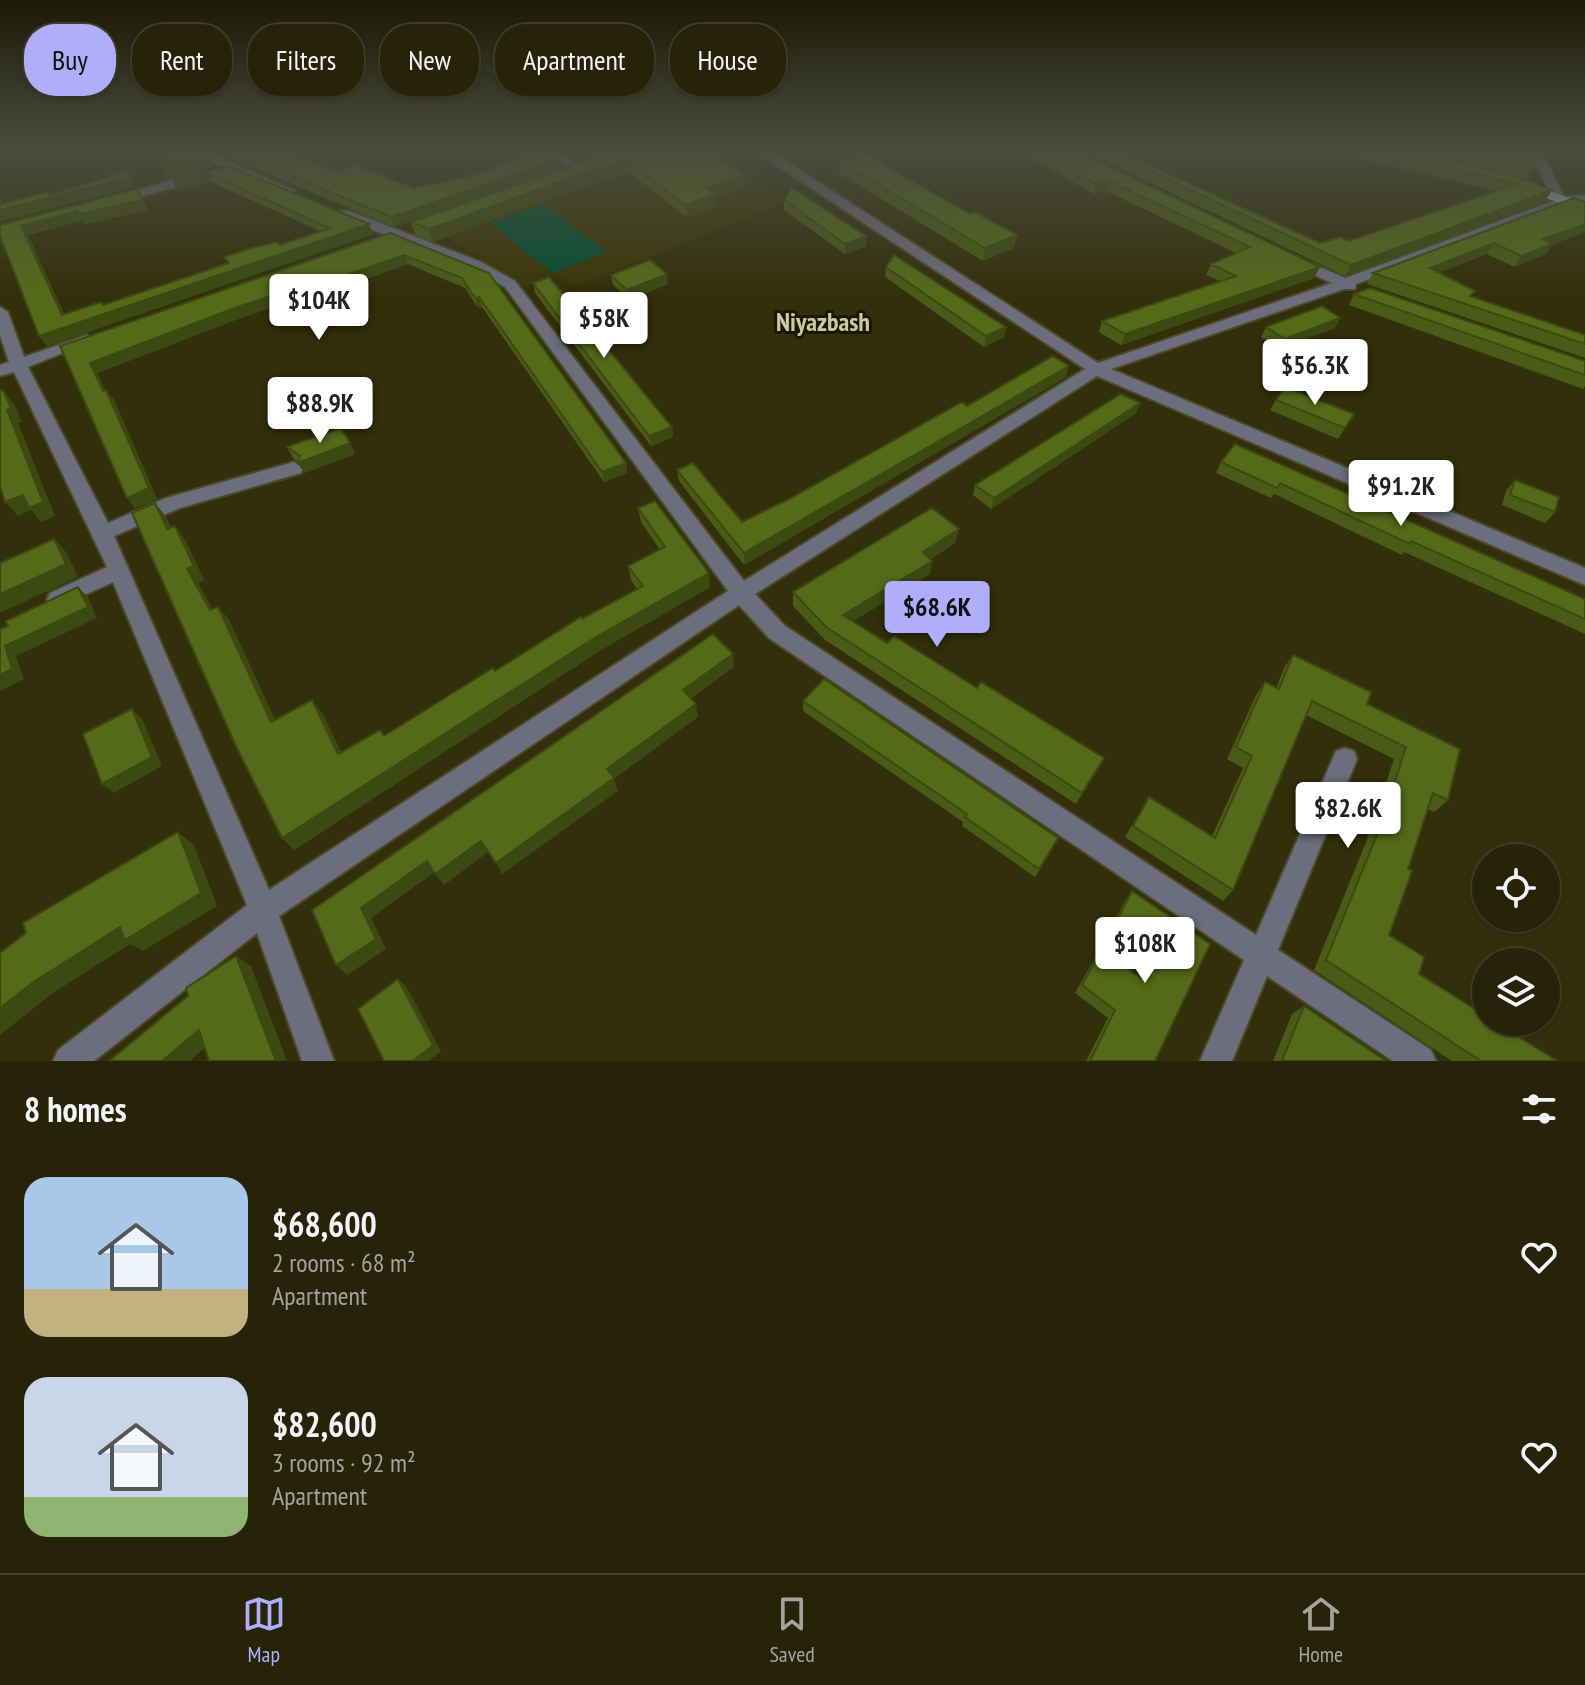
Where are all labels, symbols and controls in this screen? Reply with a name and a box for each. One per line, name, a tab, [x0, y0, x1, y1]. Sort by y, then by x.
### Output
chip: Buy	[24, 24, 116, 96]
chip: Rent	[132, 24, 232, 96]
chip: Filters	[248, 24, 364, 96]
chip: New	[380, 24, 479, 96]
chip: Apartment	[495, 24, 654, 96]
chip: House	[670, 24, 786, 96]
pin: $104K	[263, 274, 375, 342]
text: $104K	[287, 283, 351, 316]
pin: $58K	[557, 292, 651, 360]
text: $58K	[579, 301, 629, 334]
district label: Niyazbash	[776, 305, 870, 338]
pin: $56.3K	[1250, 339, 1380, 407]
text: $56.3K	[1281, 348, 1349, 381]
pin: $88.9K	[255, 377, 385, 445]
text: $88.9K	[286, 386, 354, 419]
pin: $91.2K	[1336, 460, 1466, 528]
text: $91.2K	[1367, 469, 1435, 502]
pin: $68.6K	[872, 581, 1002, 649]
text: $68.6K	[903, 590, 971, 623]
pin: $82.6K	[1283, 782, 1413, 850]
text: $82.6K	[1314, 791, 1382, 824]
map controls	[1472, 844, 1560, 1036]
button: locate	[1472, 844, 1560, 932]
pin: $108K	[1089, 917, 1201, 985]
text: $108K	[1113, 926, 1177, 959]
button: layers	[1472, 948, 1560, 1036]
text: 8 homes	[24, 1087, 127, 1131]
icon: filters	[1517, 1087, 1561, 1131]
text: $68,600	[272, 1202, 377, 1246]
icon: home	[88, 1209, 184, 1305]
icon: heart	[1517, 1235, 1561, 1279]
text: 2 rooms · 68 m²	[272, 1246, 416, 1279]
text: Apartment	[272, 1279, 367, 1312]
text: $82,600	[272, 1402, 377, 1446]
icon: home	[88, 1409, 184, 1505]
icon: heart	[1517, 1435, 1561, 1479]
text: 3 rooms · 92 m²	[272, 1446, 416, 1479]
text: Apartment	[272, 1479, 367, 1512]
tab: Map	[242, 1592, 286, 1668]
tab: Saved	[769, 1592, 815, 1668]
tab: Home	[1298, 1592, 1343, 1668]

